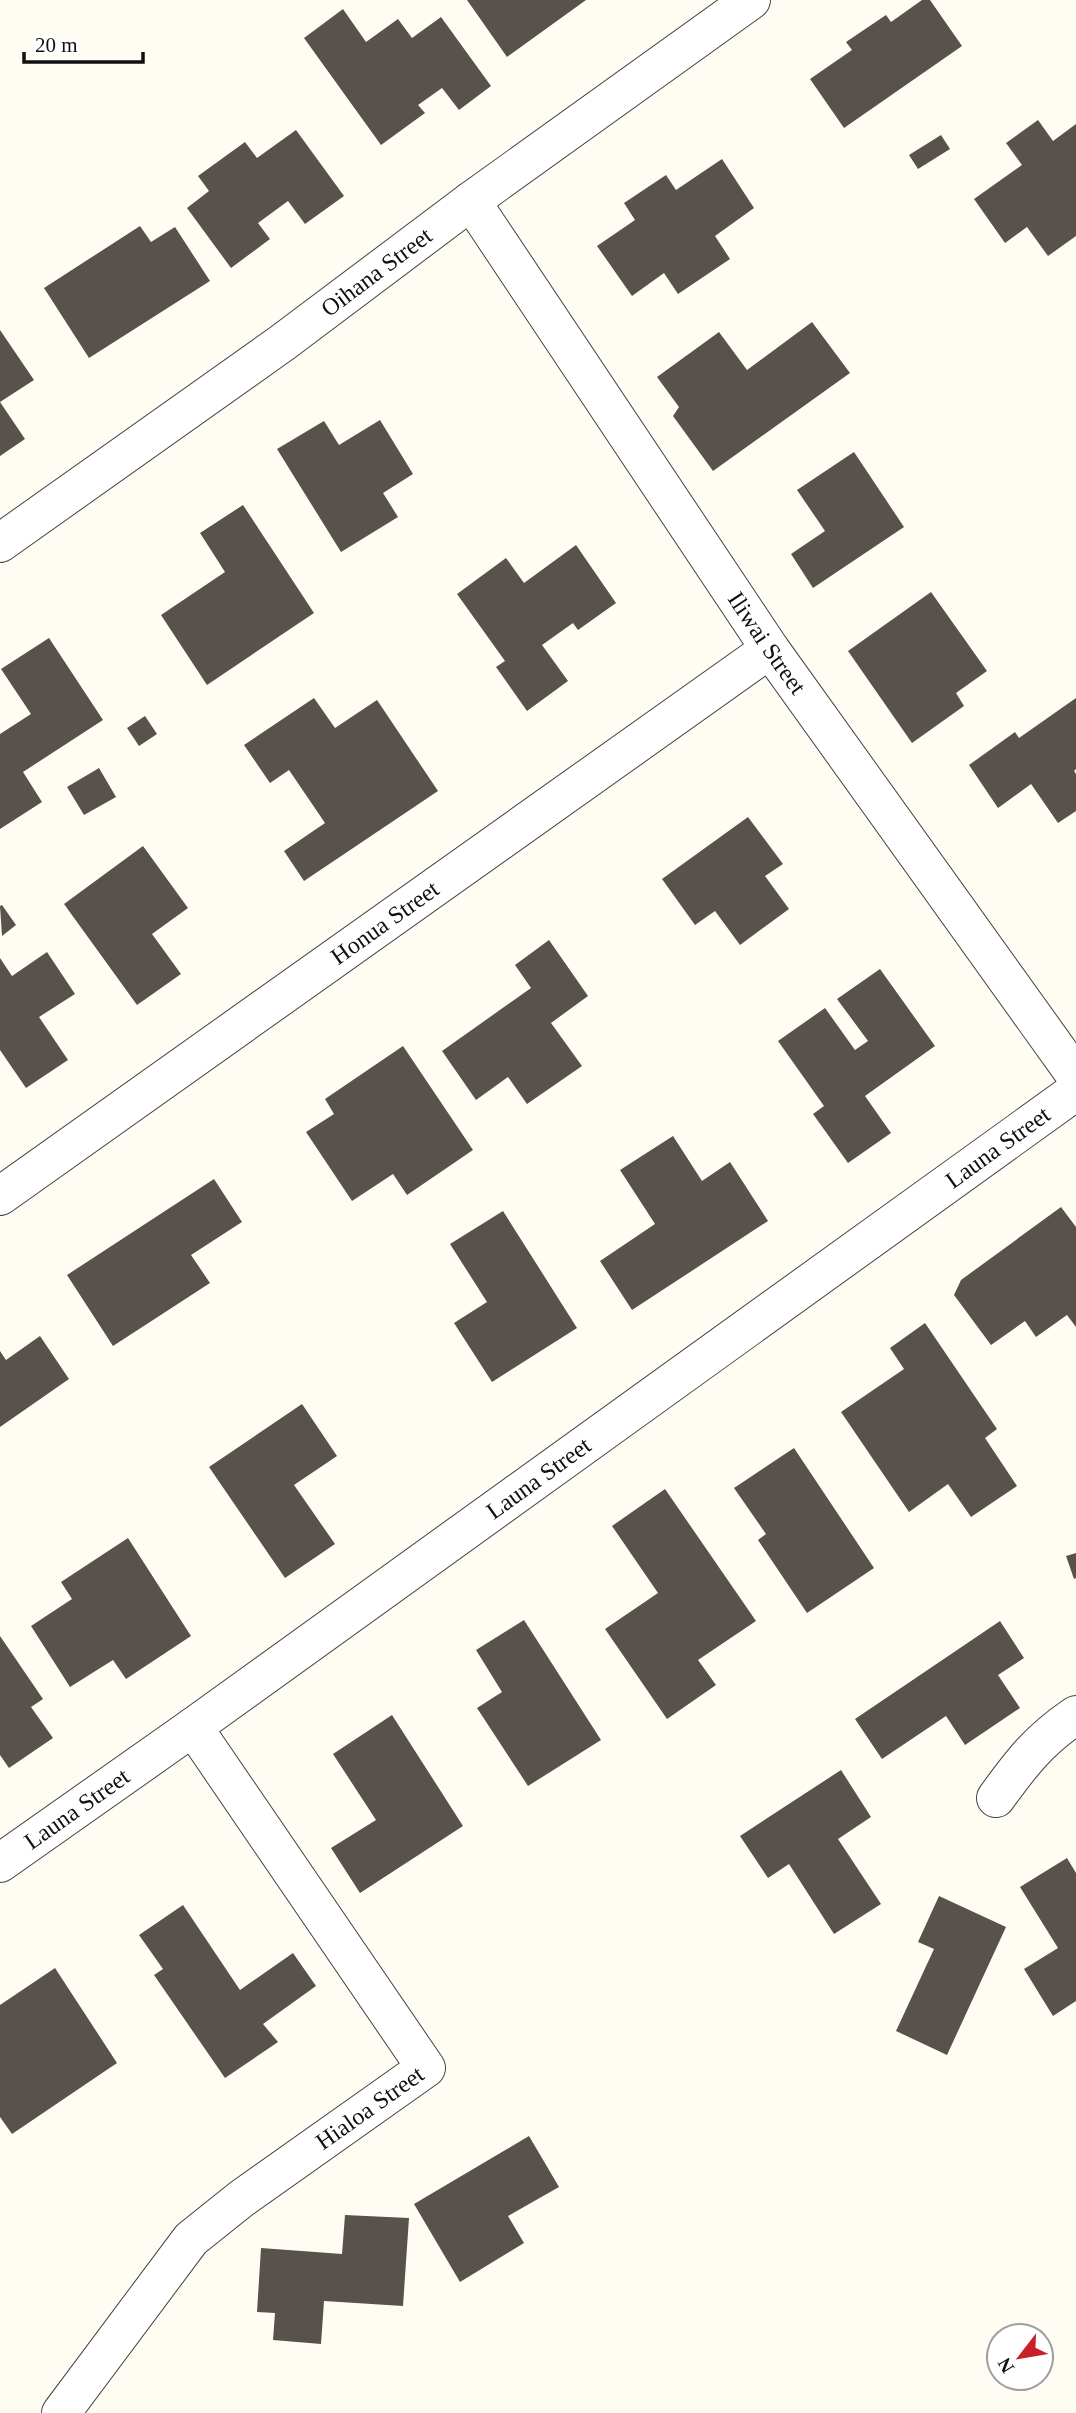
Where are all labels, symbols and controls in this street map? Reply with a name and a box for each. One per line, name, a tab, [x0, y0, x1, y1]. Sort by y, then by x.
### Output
scale bar	[24, 21, 144, 65]
text: 20 m	[35, 33, 78, 57]
street label: Oihana Street	[316, 222, 437, 322]
street label: Iliwai Street	[723, 587, 811, 699]
street label: Honua Street	[326, 875, 444, 970]
street label: Launa Street	[941, 1101, 1055, 1193]
street label: Launa Street	[481, 1432, 596, 1524]
street label: Launa Street	[19, 1763, 134, 1855]
street label: Hialoa Street	[311, 2061, 429, 2155]
north arrow	[985, 2322, 1055, 2392]
text: N	[993, 2354, 1018, 2377]

